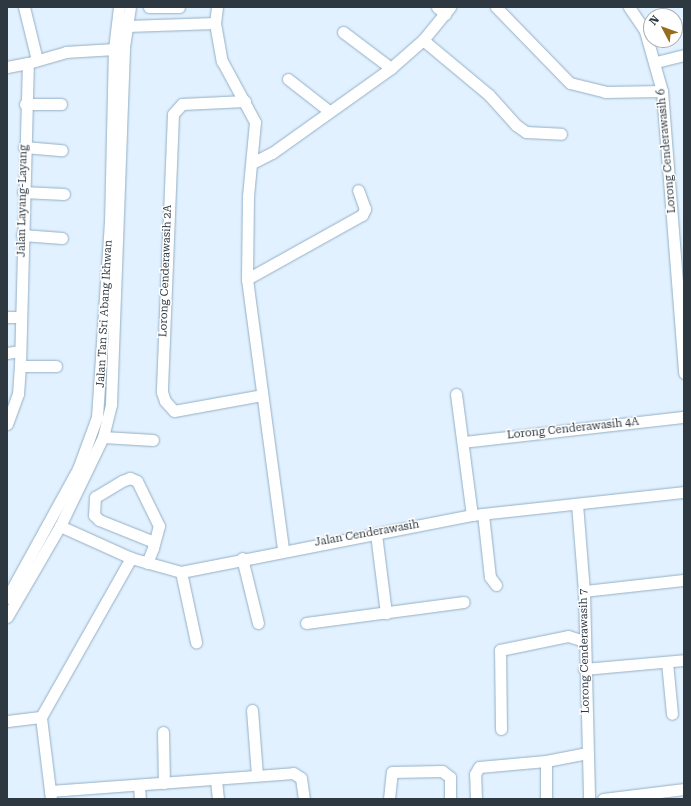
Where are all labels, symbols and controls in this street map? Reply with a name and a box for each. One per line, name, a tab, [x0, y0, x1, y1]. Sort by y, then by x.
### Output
north arrow	[643, 8, 683, 48]
text: N	[647, 13, 662, 28]
street label: Lorong Cenderawasih 6	[655, 88, 679, 214]
street label: Jalan Layang-Layang	[15, 145, 31, 257]
street label: Lorong Cenderawasih 2A	[157, 205, 175, 337]
street label: Jalan Tan Sri Abang Ikhwan	[95, 240, 115, 388]
street label: Lorong Cenderawasih 4A	[506, 416, 640, 442]
street label: Jalan Cenderawasih	[314, 518, 420, 550]
street label: Lorong Cenderawasih 7	[577, 588, 593, 714]

